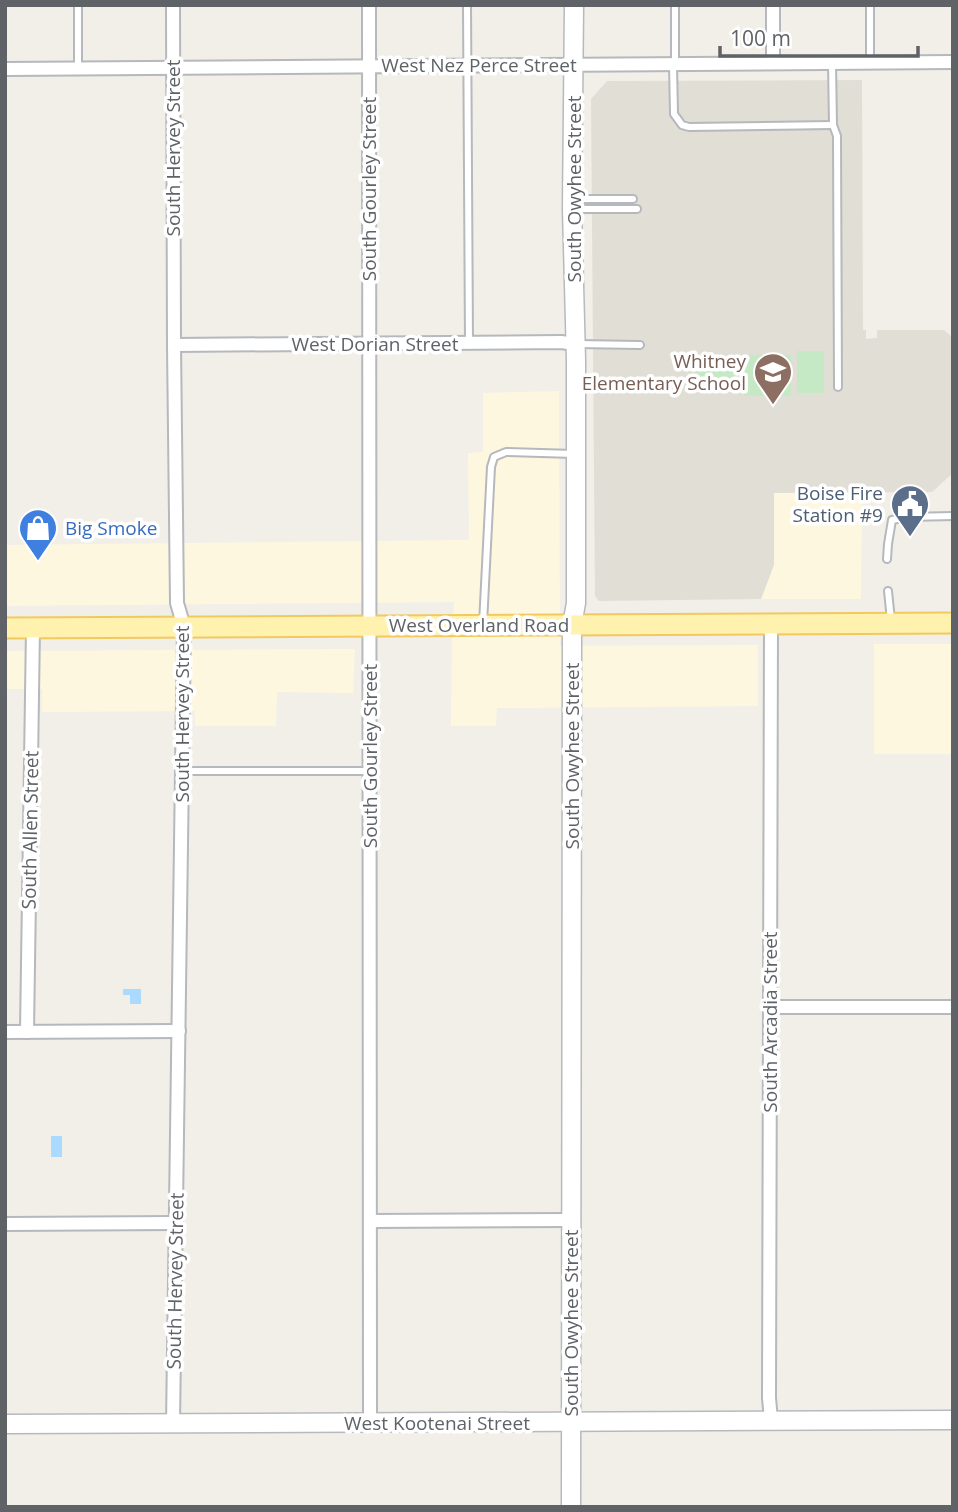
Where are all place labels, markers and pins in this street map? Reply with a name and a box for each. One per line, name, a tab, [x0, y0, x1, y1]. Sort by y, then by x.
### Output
place label: Whitney Elementary School	[582, 348, 746, 396]
school or university icon: Whitney Elementary School	[752, 351, 794, 406]
place label: Boise Fire Station #9	[793, 480, 883, 528]
public building icon: Boise Fire Station #9	[889, 483, 931, 538]
shop icon: Big Smoke	[17, 507, 59, 562]
place label: Big Smoke	[65, 515, 157, 541]

